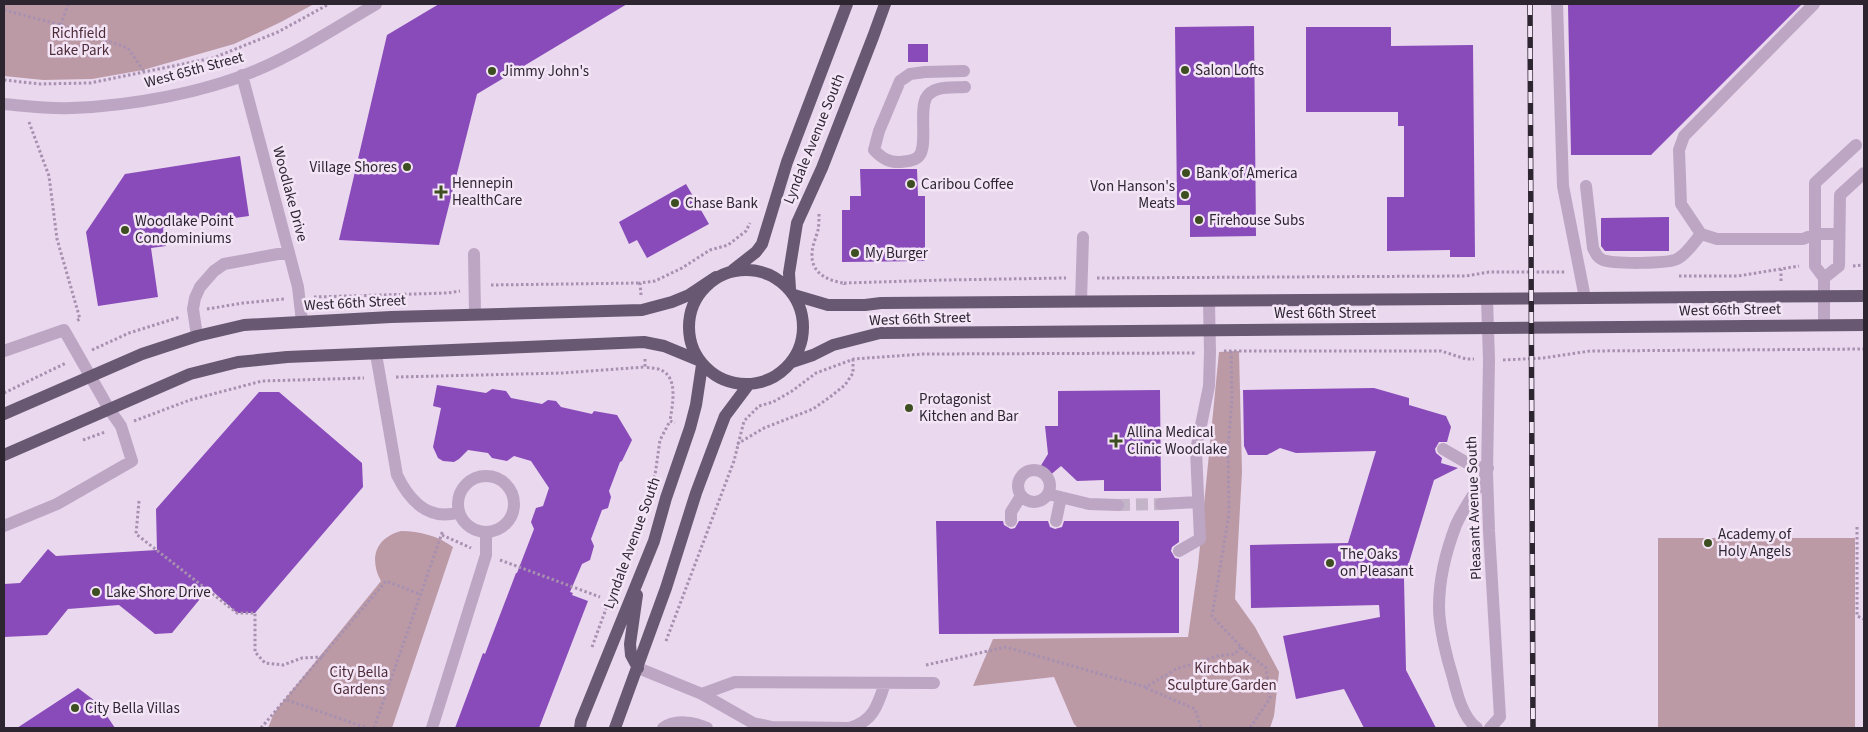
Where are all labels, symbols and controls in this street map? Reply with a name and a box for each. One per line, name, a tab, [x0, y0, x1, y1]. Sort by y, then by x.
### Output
park label: Richfield Lake Park	[49, 23, 110, 61]
street label: West 65th Street	[142, 47, 246, 93]
place label: Salon Lofts	[1195, 60, 1264, 81]
place label: Jimmy John's	[502, 61, 589, 82]
marker: Salon Lofts	[1179, 64, 1191, 76]
marker: Jimmy John's	[486, 65, 498, 77]
street label: Lyndale Avenue South	[778, 71, 850, 207]
street label: Woodlake Drive	[267, 144, 313, 244]
place label: Village Shores	[309, 157, 397, 178]
marker: Village Shores	[401, 161, 413, 173]
place label: Bank of America	[1196, 163, 1298, 184]
marker: Bank of America	[1180, 167, 1192, 179]
place label: Hennepin HealthCare	[452, 173, 522, 211]
place label: Caribou Coffee	[921, 174, 1014, 195]
place label: Von Hanson's Meats	[1090, 176, 1175, 214]
marker: Caribou Coffee	[905, 178, 917, 190]
marker: Hennepin HealthCare	[434, 185, 448, 199]
marker: Von Hanson's Meats	[1179, 189, 1191, 201]
place label: Chase Bank	[685, 193, 759, 214]
marker: Chase Bank	[669, 197, 681, 209]
place label: Firehouse Subs	[1209, 210, 1305, 231]
place label: Woodlake Point Condominiums	[135, 211, 234, 249]
marker: Firehouse Subs	[1193, 214, 1205, 226]
marker: Woodlake Point Condominiums	[119, 224, 131, 236]
place label: My Burger	[865, 243, 929, 264]
marker: My Burger	[849, 247, 861, 259]
street label: West 66th Street	[304, 290, 406, 316]
street label: West 66th Street	[1679, 299, 1781, 321]
street label: West 66th Street	[1274, 303, 1376, 324]
street label: West 66th Street	[869, 307, 971, 331]
place label: Protagonist Kitchen and Bar	[919, 389, 1019, 427]
marker: Protagonist Kitchen and Bar	[903, 402, 915, 414]
place label: Allina Medical Clinic Woodlake	[1127, 422, 1227, 460]
marker: Allina Medical Clinic Woodlake	[1109, 434, 1123, 448]
street label: Pleasant Avenue South	[1461, 436, 1487, 580]
street label: Lyndale Avenue South	[598, 474, 666, 612]
place label: Academy of Holy Angels	[1718, 524, 1792, 562]
marker: Academy of Holy Angels	[1702, 537, 1714, 549]
place label: The Oaks on Pleasant	[1340, 544, 1414, 582]
marker: The Oaks on Pleasant	[1324, 557, 1336, 569]
place label: Lake Shore Drive	[106, 582, 211, 603]
marker: Lake Shore Drive	[90, 586, 102, 598]
park label: Kirchbak Sculpture Garden	[1167, 658, 1277, 696]
park label: City Bella Gardens	[330, 662, 388, 700]
place label: City Bella Villas	[85, 698, 180, 719]
marker: City Bella Villas	[69, 702, 81, 714]

